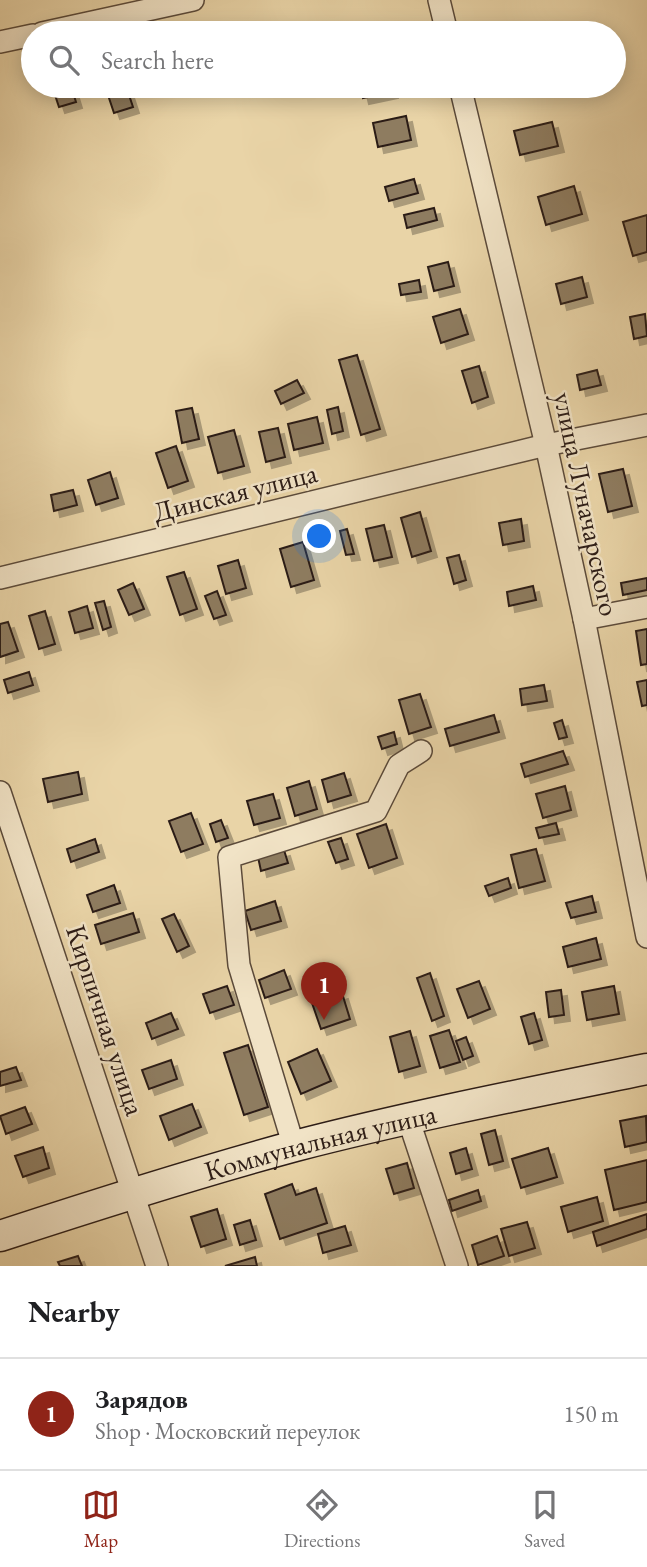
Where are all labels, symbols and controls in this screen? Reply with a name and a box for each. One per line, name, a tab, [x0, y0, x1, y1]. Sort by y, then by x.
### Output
search box	[21, 21, 626, 98]
icon: search	[45, 41, 83, 79]
text: Search here	[101, 43, 214, 77]
street label: улица Луначарского	[546, 389, 628, 619]
street label: Динская улица	[149, 454, 322, 530]
your location	[302, 519, 336, 553]
street label: Кирпичная улица	[58, 920, 154, 1121]
pin: 1	[301, 962, 347, 1020]
street label: Коммунальная улица	[200, 1095, 440, 1189]
text: Nearby	[28, 1292, 120, 1331]
text: Зарядов	[95, 1382, 188, 1416]
text: 1	[45, 1399, 57, 1429]
text: 150 m	[563, 1399, 619, 1429]
text: Shop · Московский переулок	[95, 1416, 360, 1446]
tab: Map	[82, 1486, 120, 1553]
tab: Directions	[284, 1486, 360, 1553]
tab: Saved	[524, 1486, 565, 1553]

